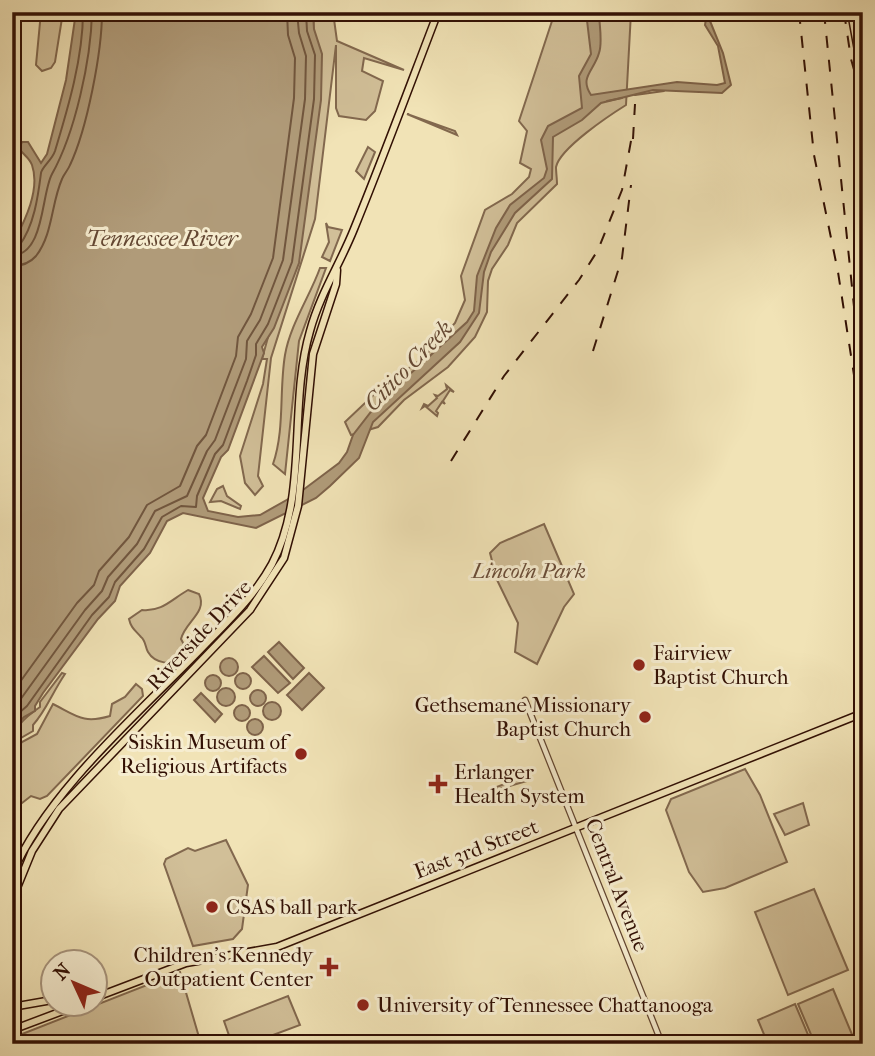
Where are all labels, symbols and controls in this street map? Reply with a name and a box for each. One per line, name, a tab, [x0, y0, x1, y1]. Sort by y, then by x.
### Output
water label: Tennessee River	[86, 225, 239, 252]
water label: Citico Creek	[358, 314, 458, 416]
park label: Lincoln Park	[470, 559, 586, 583]
street label: Riverside Drive	[142, 575, 256, 695]
place label: Fairview Baptist Church	[653, 641, 789, 689]
marker: Fairview Baptist Church	[631, 657, 647, 673]
place label: Gethsemane Missionary Baptist Church	[415, 693, 632, 741]
marker: Gethsemane Missionary Baptist Church	[637, 709, 653, 725]
place label: Siskin Museum of Religious Artifacts	[120, 730, 291, 778]
marker: Siskin Museum of Religious Artifacts	[293, 746, 309, 762]
place label: Erlanger Health System	[454, 760, 585, 808]
marker: Erlanger Health System	[428, 774, 448, 794]
street label: East 3rd Street	[411, 814, 542, 884]
street label: Central Avenue	[581, 815, 653, 955]
place label: CSAS ball park	[226, 895, 358, 919]
marker: CSAS ball park	[204, 899, 220, 915]
place label: Children's Kennedy Outpatient Center	[134, 943, 314, 991]
north arrow	[38, 948, 108, 1018]
marker: Children's Kennedy Outpatient Center	[319, 957, 339, 977]
text: N	[50, 959, 76, 985]
place label: University of Tennessee Chattanooga	[377, 993, 713, 1017]
marker: University of Tennessee Chattanooga	[355, 997, 371, 1013]

